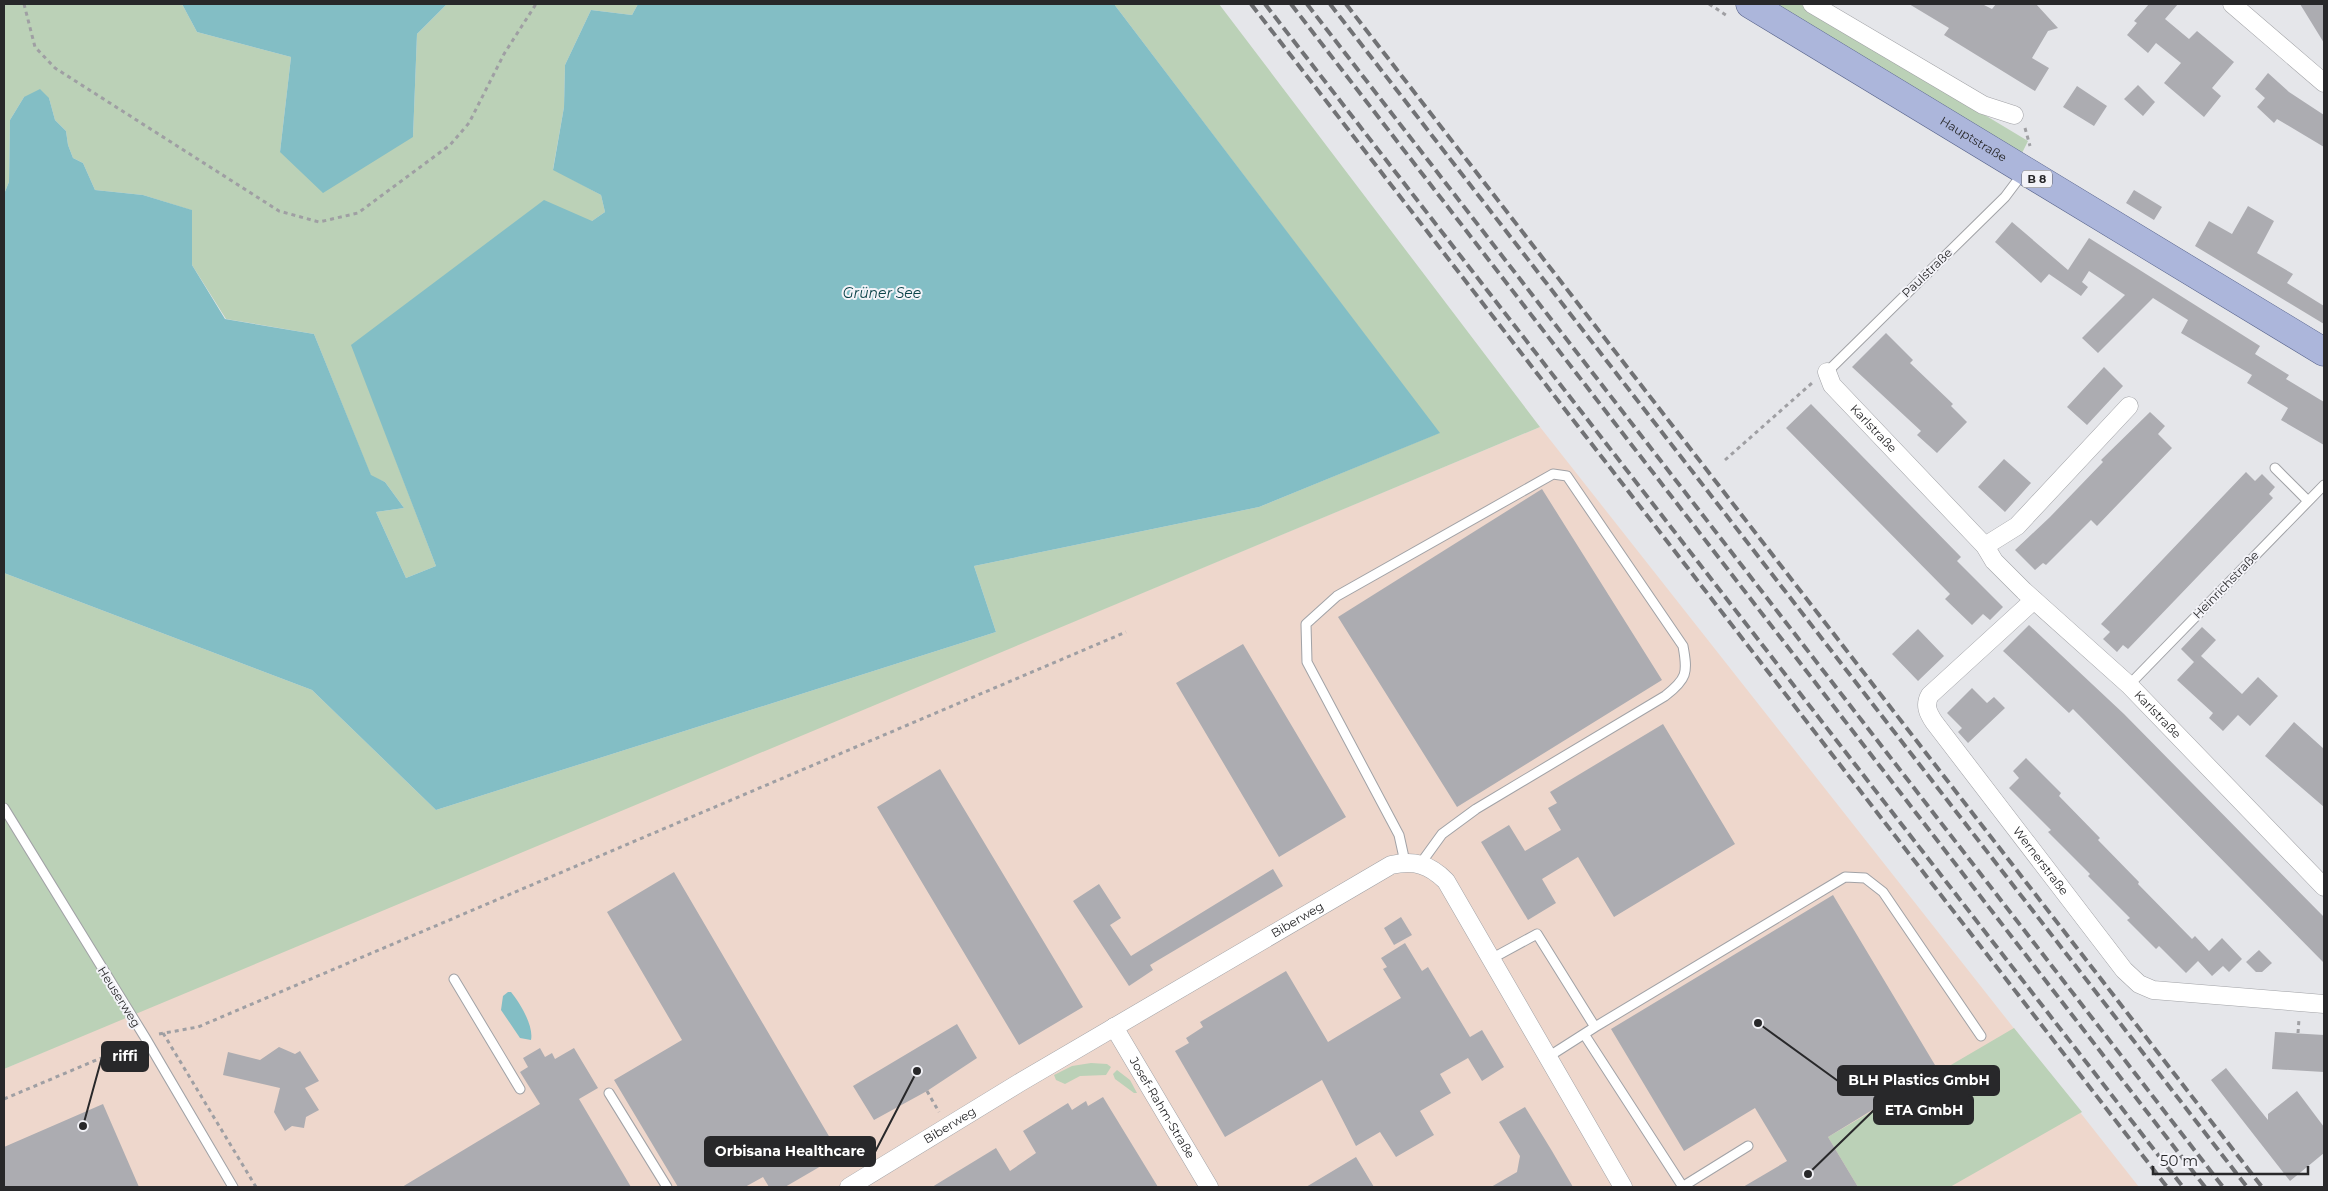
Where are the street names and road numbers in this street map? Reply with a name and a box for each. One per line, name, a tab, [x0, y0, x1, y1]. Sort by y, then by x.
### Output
street label: Hauptstraße	[1937, 113, 2010, 165]
road number: B 8	[2022, 170, 2052, 188]
street label: Paulstraße	[1898, 245, 1955, 300]
street label: Karlstraße	[1847, 401, 1900, 455]
street label: Heinrichstraße	[2190, 548, 2262, 622]
street label: Karlstraße	[2131, 687, 2184, 741]
street label: Wernerstraße	[2010, 823, 2072, 898]
street label: Biberweg	[1268, 898, 1326, 941]
street label: Heuserweg	[95, 963, 144, 1030]
street label: Josef-Rahm-Straße	[1126, 1053, 1198, 1161]
street label: Biberweg	[921, 1103, 978, 1147]

